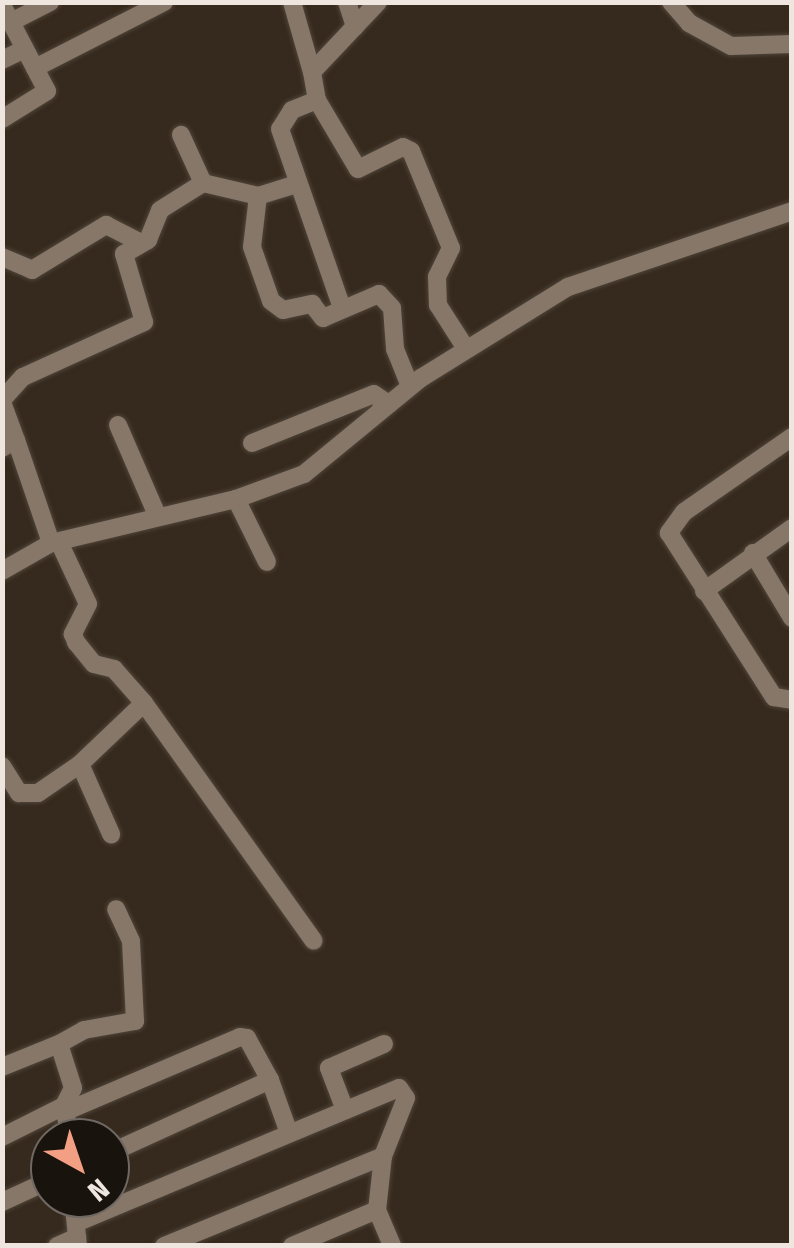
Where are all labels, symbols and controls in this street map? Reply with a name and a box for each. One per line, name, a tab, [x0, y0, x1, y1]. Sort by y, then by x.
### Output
north arrow	[30, 1118, 130, 1218]
text: N	[81, 1172, 115, 1208]

